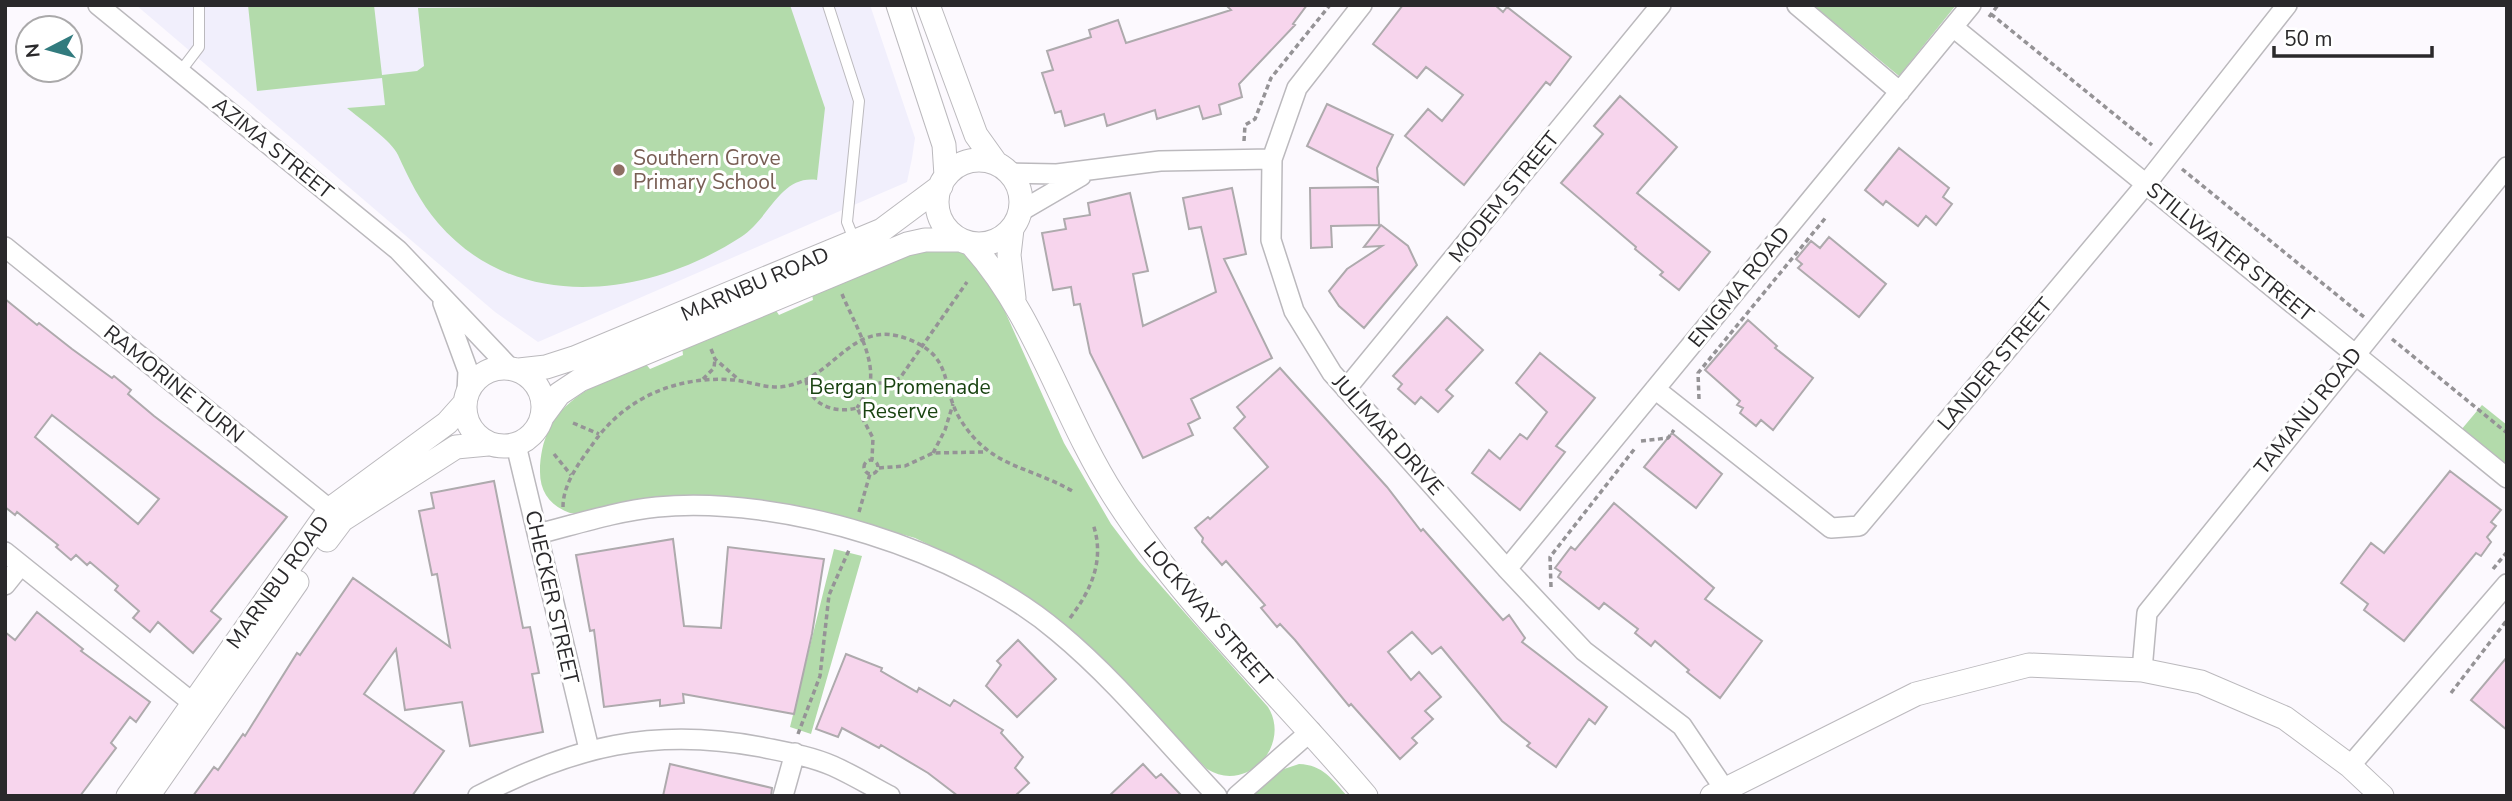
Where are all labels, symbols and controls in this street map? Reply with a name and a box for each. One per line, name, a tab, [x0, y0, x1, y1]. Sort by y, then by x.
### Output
north arrow	[14, 14, 84, 84]
scale bar	[2274, 14, 2432, 58]
text: 50 m	[2284, 25, 2333, 53]
text: N	[19, 42, 47, 59]
street label: AZIMA STREET	[207, 91, 339, 206]
street label: MODEM STREET	[1442, 125, 1566, 269]
place label: Southern Grove Primary School	[633, 144, 781, 196]
marker: Southern Grove Primary School	[611, 162, 627, 178]
street label: STILLWATER STREET	[2141, 176, 2320, 328]
street label: ENIGMA ROAD	[1682, 221, 1796, 353]
street label: MARNBU ROAD	[677, 240, 833, 328]
street label: LANDER STREET	[1931, 291, 2059, 436]
street label: RAMORINE TURN	[98, 319, 250, 449]
street label: TAMANU ROAD	[2248, 341, 2368, 481]
street label: JULIMAR DRIVE	[1326, 368, 1450, 501]
park label: Bergan Promenade Reserve	[809, 373, 991, 425]
street label: CHECKER STREET	[518, 507, 586, 687]
street label: MARNBU ROAD	[220, 510, 336, 654]
street label: LOCKWAY STREET	[1137, 536, 1279, 693]

